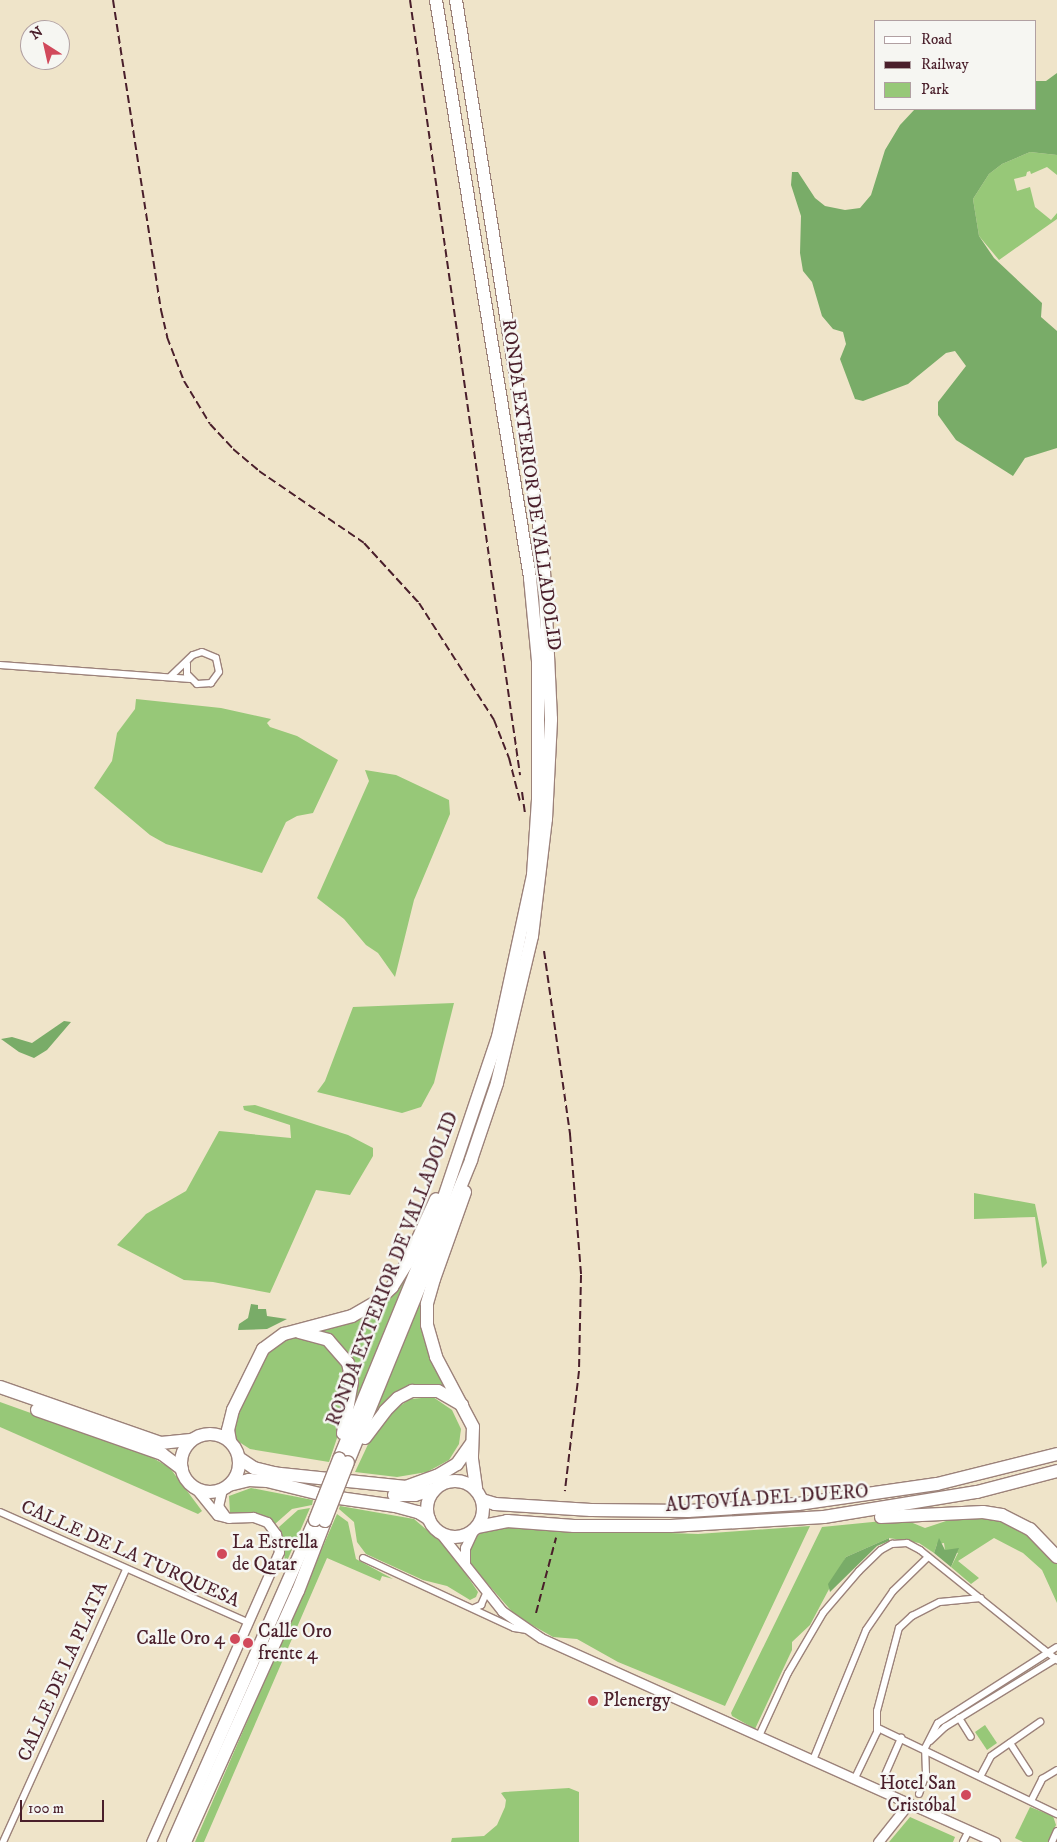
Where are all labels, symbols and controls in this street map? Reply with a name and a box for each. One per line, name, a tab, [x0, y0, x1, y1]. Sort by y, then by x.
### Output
north arrow	[20, 20, 70, 70]
legend	[874, 20, 1037, 110]
text: N	[27, 23, 47, 44]
text: Road	[921, 30, 952, 49]
text: Railway	[921, 55, 969, 74]
text: Park	[921, 80, 949, 99]
street label: RONDA EXTERIOR DE VALLADOLID	[496, 318, 566, 652]
street label: RONDA EXTERIOR DE VALLADOLID	[322, 1109, 464, 1429]
street label: AUTOVÍA DEL DUERO	[665, 1481, 869, 1517]
street label: CALLE DE LA TURQUESA	[17, 1495, 243, 1613]
place label: La Estrella de Qatar	[232, 1532, 318, 1576]
marker: La Estrella de Qatar	[216, 1548, 228, 1560]
street label: CALLE DE LA PLATA	[13, 1579, 113, 1765]
place label: Calle Oro frente 4	[258, 1621, 332, 1665]
place label: Calle Oro 4	[136, 1628, 225, 1650]
marker: Calle Oro 4	[229, 1633, 241, 1645]
marker: Calle Oro frente 4	[242, 1637, 254, 1649]
place label: Plenergy	[603, 1690, 671, 1712]
marker: Plenergy	[587, 1695, 599, 1707]
place label: Hotel San Cristóbal	[879, 1773, 956, 1817]
marker: Hotel San Cristóbal	[960, 1789, 972, 1801]
scale bar	[22, 1790, 106, 1822]
text: 100 m	[28, 1799, 64, 1818]

